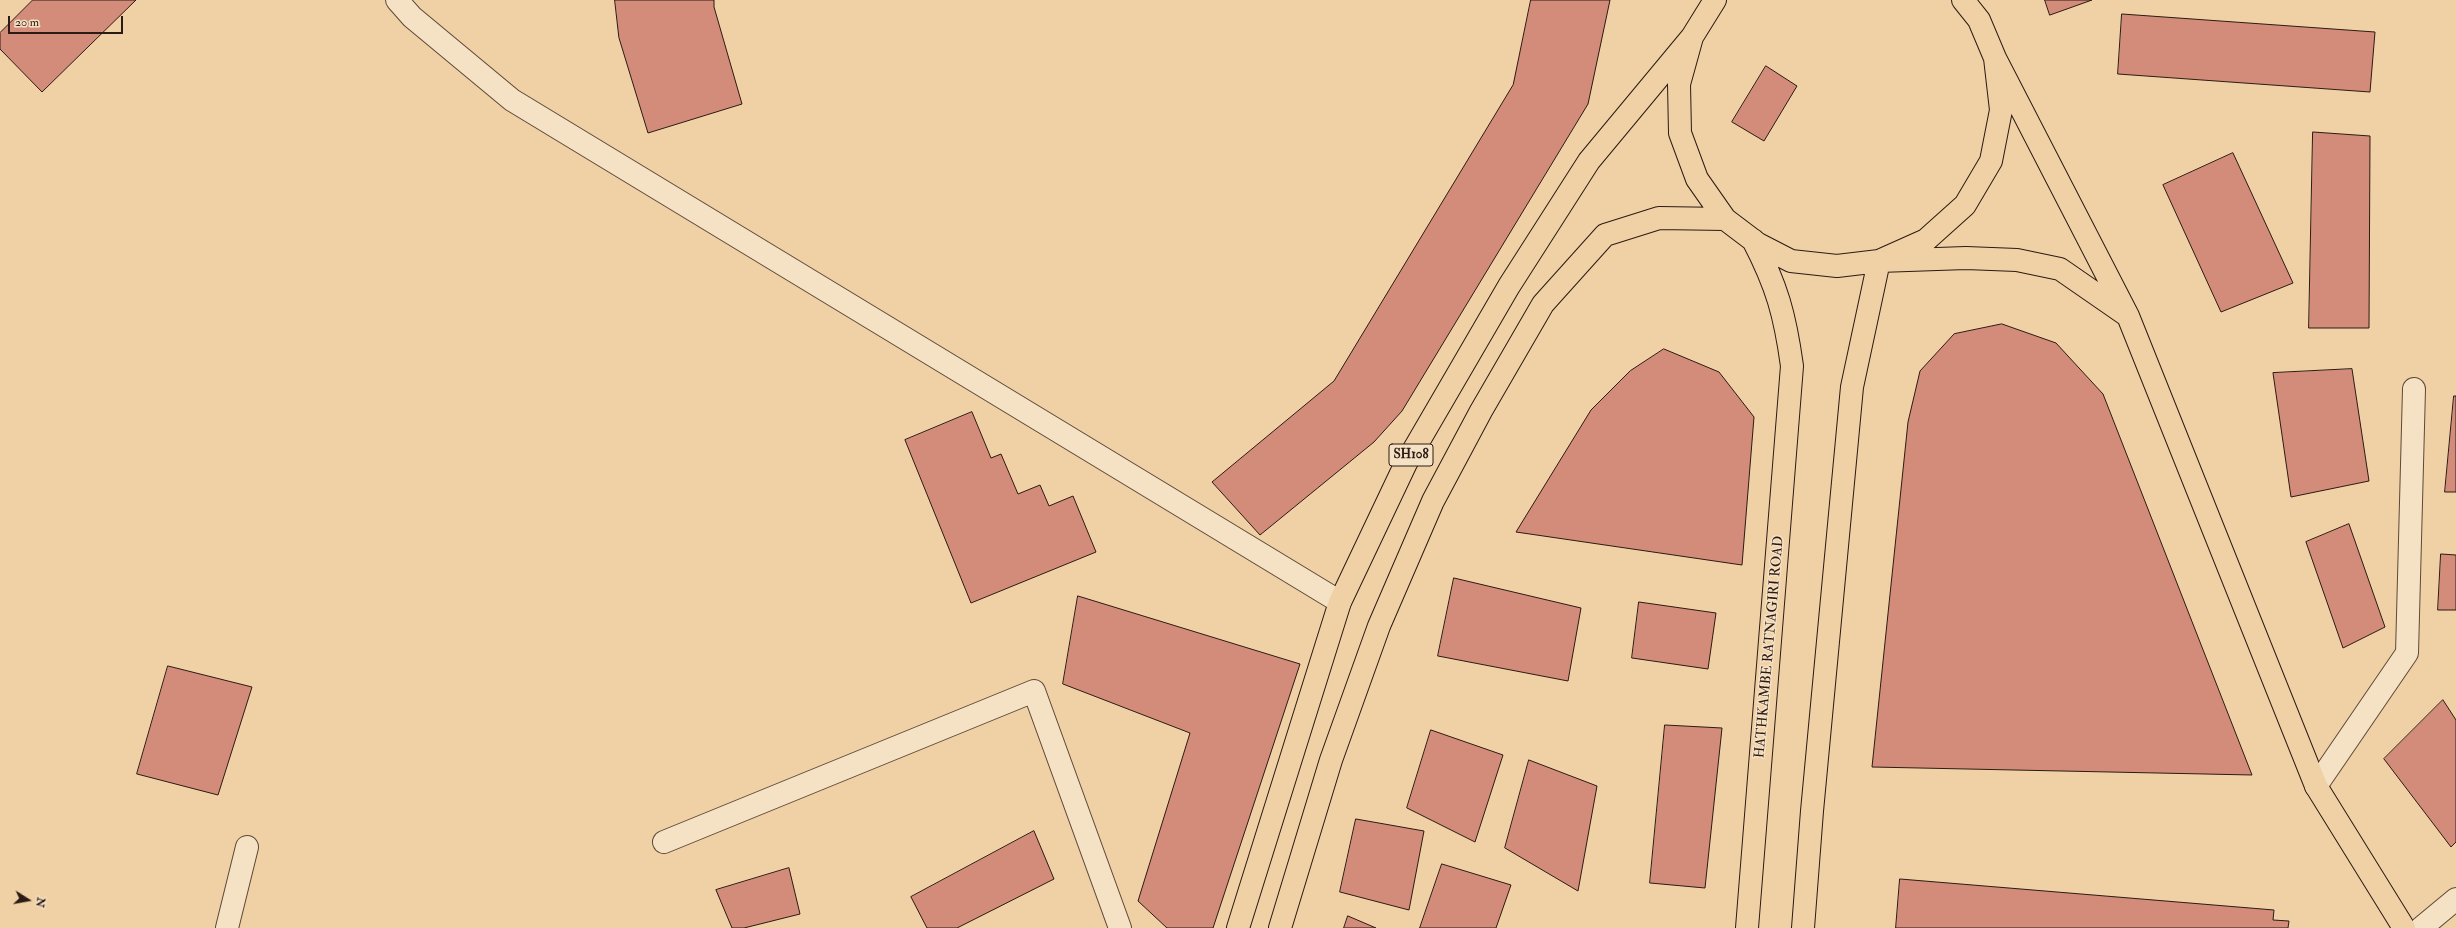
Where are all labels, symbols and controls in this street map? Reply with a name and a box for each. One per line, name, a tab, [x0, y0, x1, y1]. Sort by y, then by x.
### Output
scale bar	[10, 8, 125, 34]
text: 20 m	[15, 15, 39, 30]
road number: SH108	[1389, 444, 1433, 466]
street label: HATHKAMBE RATNAGIRI ROAD	[1752, 535, 1788, 759]
north arrow	[8, 880, 48, 920]
text: N	[33, 896, 48, 908]

